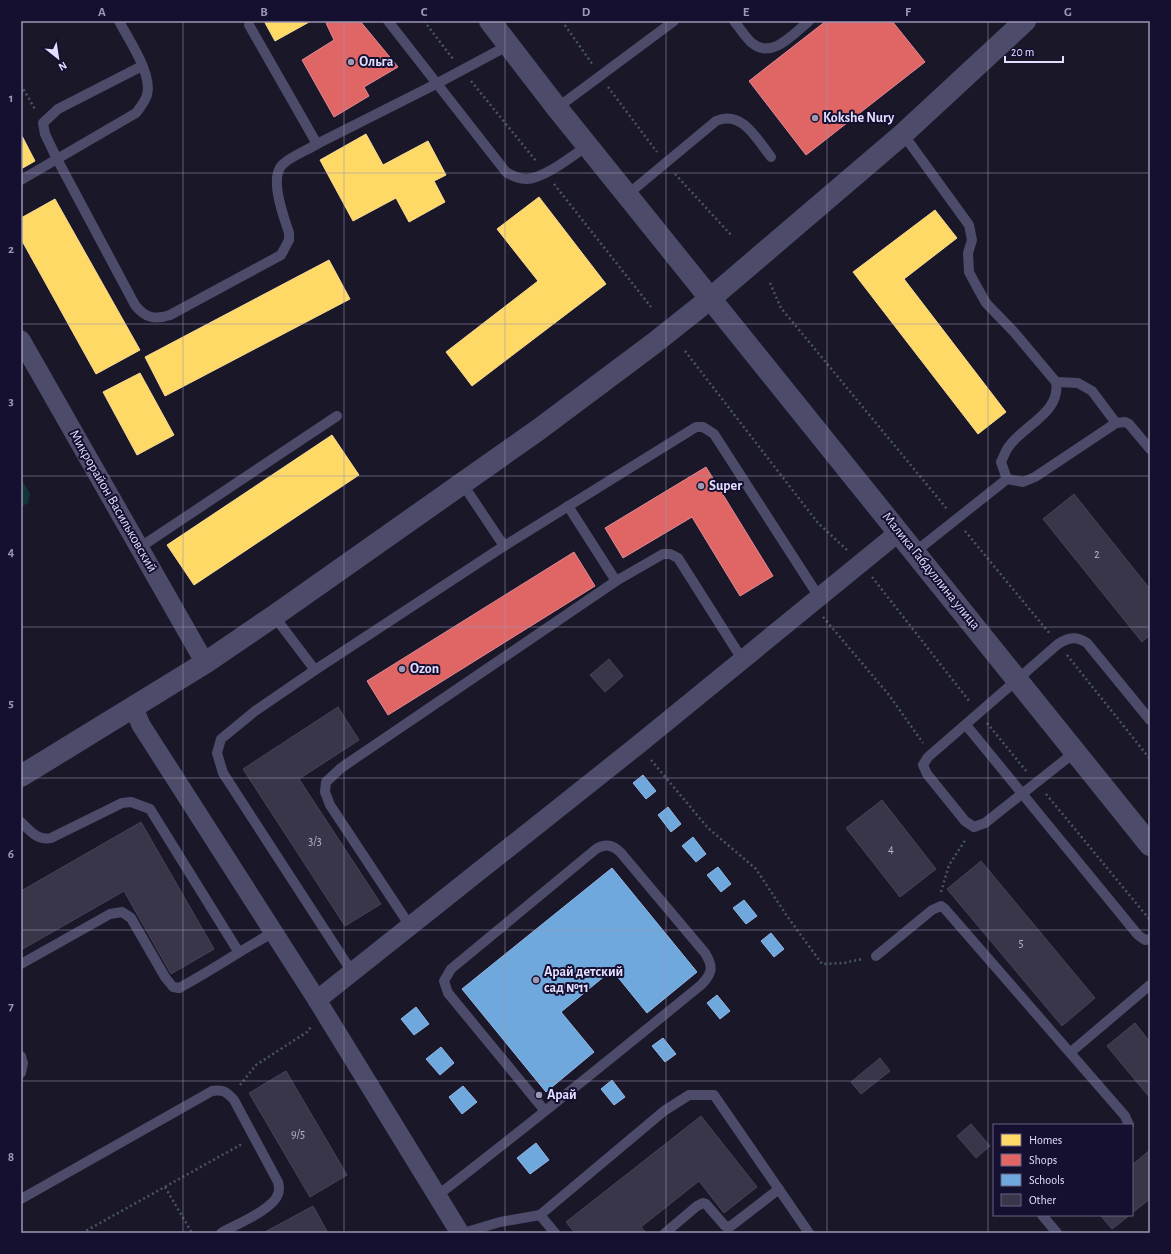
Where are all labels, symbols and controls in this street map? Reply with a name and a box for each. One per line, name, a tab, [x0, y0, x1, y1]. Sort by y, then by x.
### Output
text: A	[98, 6, 106, 19]
text: B	[260, 6, 268, 19]
text: C	[421, 6, 428, 19]
text: D	[582, 6, 591, 19]
text: E	[743, 6, 750, 19]
text: F	[905, 6, 912, 19]
text: G	[1064, 6, 1072, 19]
north arrow	[38, 38, 78, 78]
scale bar	[1005, 38, 1063, 64]
text: 20 m	[1011, 46, 1034, 58]
place label: Ольга	[359, 55, 394, 69]
marker: Ольга	[346, 57, 356, 67]
text: N	[57, 60, 69, 73]
text: 1	[9, 92, 13, 105]
place label: Kokshe Nury	[823, 111, 895, 125]
marker: Kokshe Nury	[810, 113, 820, 123]
text: 2	[8, 243, 14, 256]
text: 3	[8, 395, 14, 408]
street label: Микрорайон Васильковский	[67, 428, 159, 574]
place label: Super	[709, 479, 742, 493]
marker: Super	[696, 481, 706, 491]
street label: Малика Габдуллина улица	[879, 510, 983, 633]
text: 4	[8, 546, 15, 559]
house number: 2	[1094, 548, 1100, 560]
place label: Ozon	[410, 662, 439, 676]
marker: Ozon	[397, 664, 407, 674]
text: 5	[8, 697, 14, 710]
house number: 3/3	[308, 835, 322, 847]
house number: 4	[888, 843, 894, 855]
text: 6	[8, 848, 14, 861]
house number: 5	[1018, 937, 1024, 949]
place label: Арай детский сад №11	[544, 965, 623, 995]
marker: Арай детский сад №11	[531, 975, 541, 985]
text: 7	[8, 1000, 14, 1013]
place label: Арай	[547, 1088, 577, 1102]
marker: Арай	[534, 1090, 544, 1100]
legend	[993, 1124, 1133, 1216]
house number: 9/5	[291, 1128, 305, 1140]
text: Homes	[1029, 1134, 1062, 1146]
text: 8	[8, 1151, 14, 1164]
text: Shops	[1029, 1154, 1057, 1166]
text: Schools	[1029, 1174, 1064, 1186]
text: Other	[1029, 1194, 1056, 1206]

